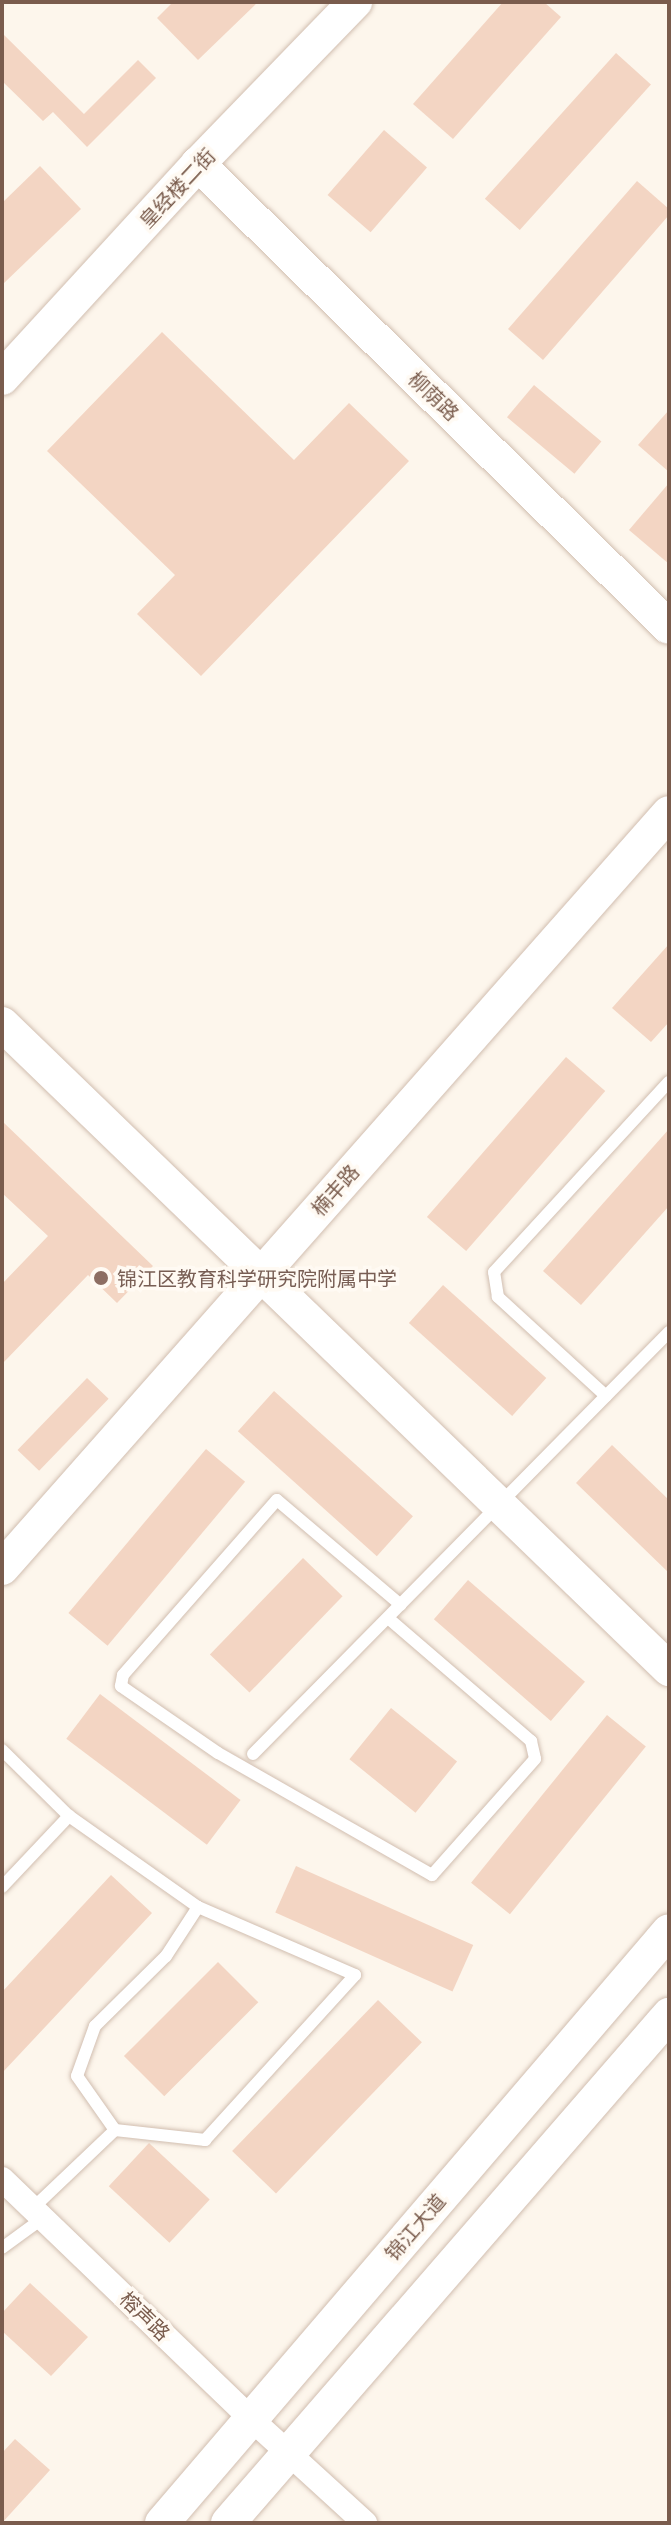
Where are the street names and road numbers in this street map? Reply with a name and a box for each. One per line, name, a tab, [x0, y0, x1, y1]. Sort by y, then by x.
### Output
street label: 皇经楼二街	[134, 143, 220, 233]
street label: 柳荫路	[404, 367, 464, 425]
street label: 楠丰路	[306, 1160, 364, 1220]
street label: 锦江大道	[380, 2189, 450, 2265]
street label: 榕声路	[115, 2287, 175, 2345]

